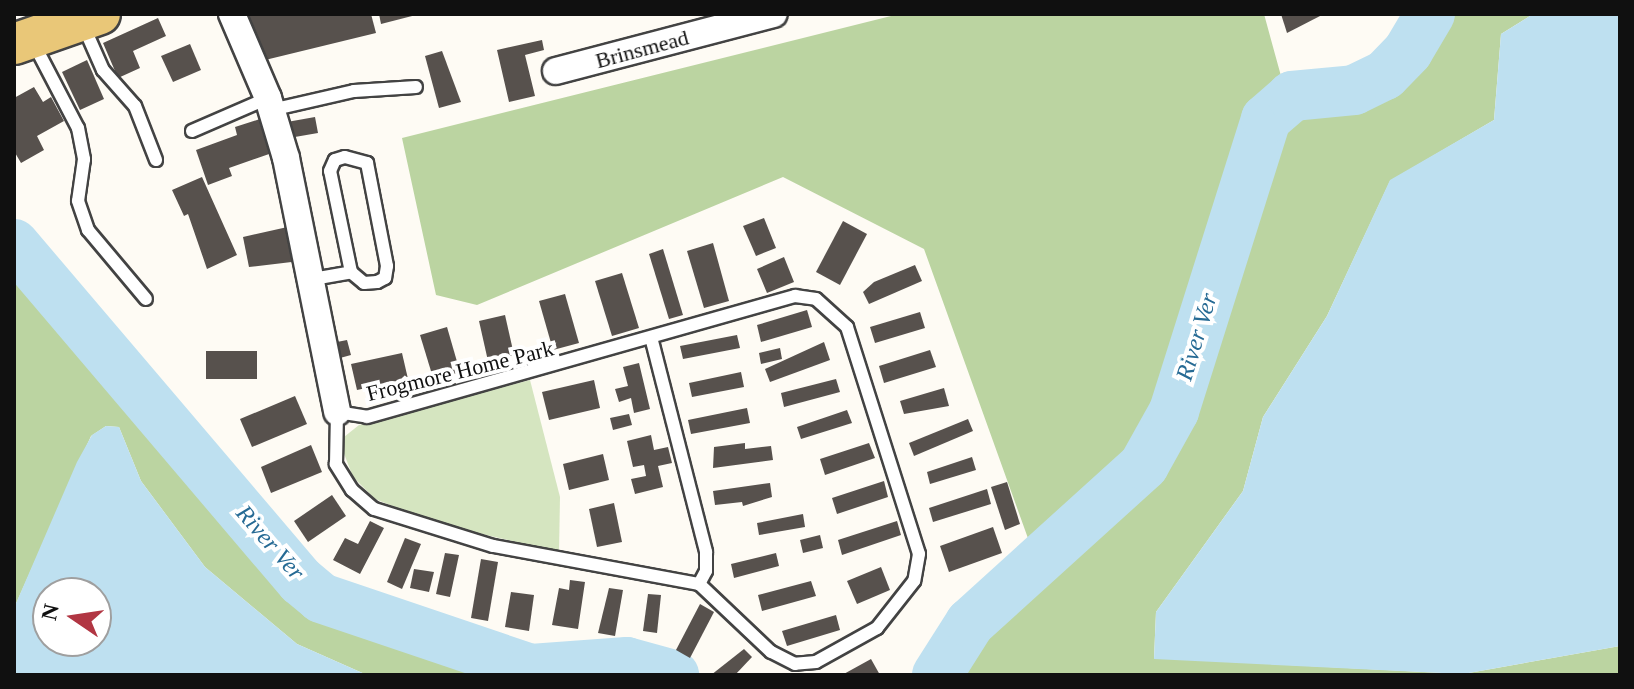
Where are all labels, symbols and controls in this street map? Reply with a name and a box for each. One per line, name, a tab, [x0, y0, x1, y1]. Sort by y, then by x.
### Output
street label: Brinsmead	[593, 24, 691, 74]
water label: River Ver	[1170, 290, 1224, 384]
street label: Frogmore Home Park	[364, 335, 556, 407]
water label: River Ver	[230, 500, 310, 586]
north arrow	[32, 577, 112, 657]
text: N	[36, 601, 64, 622]

